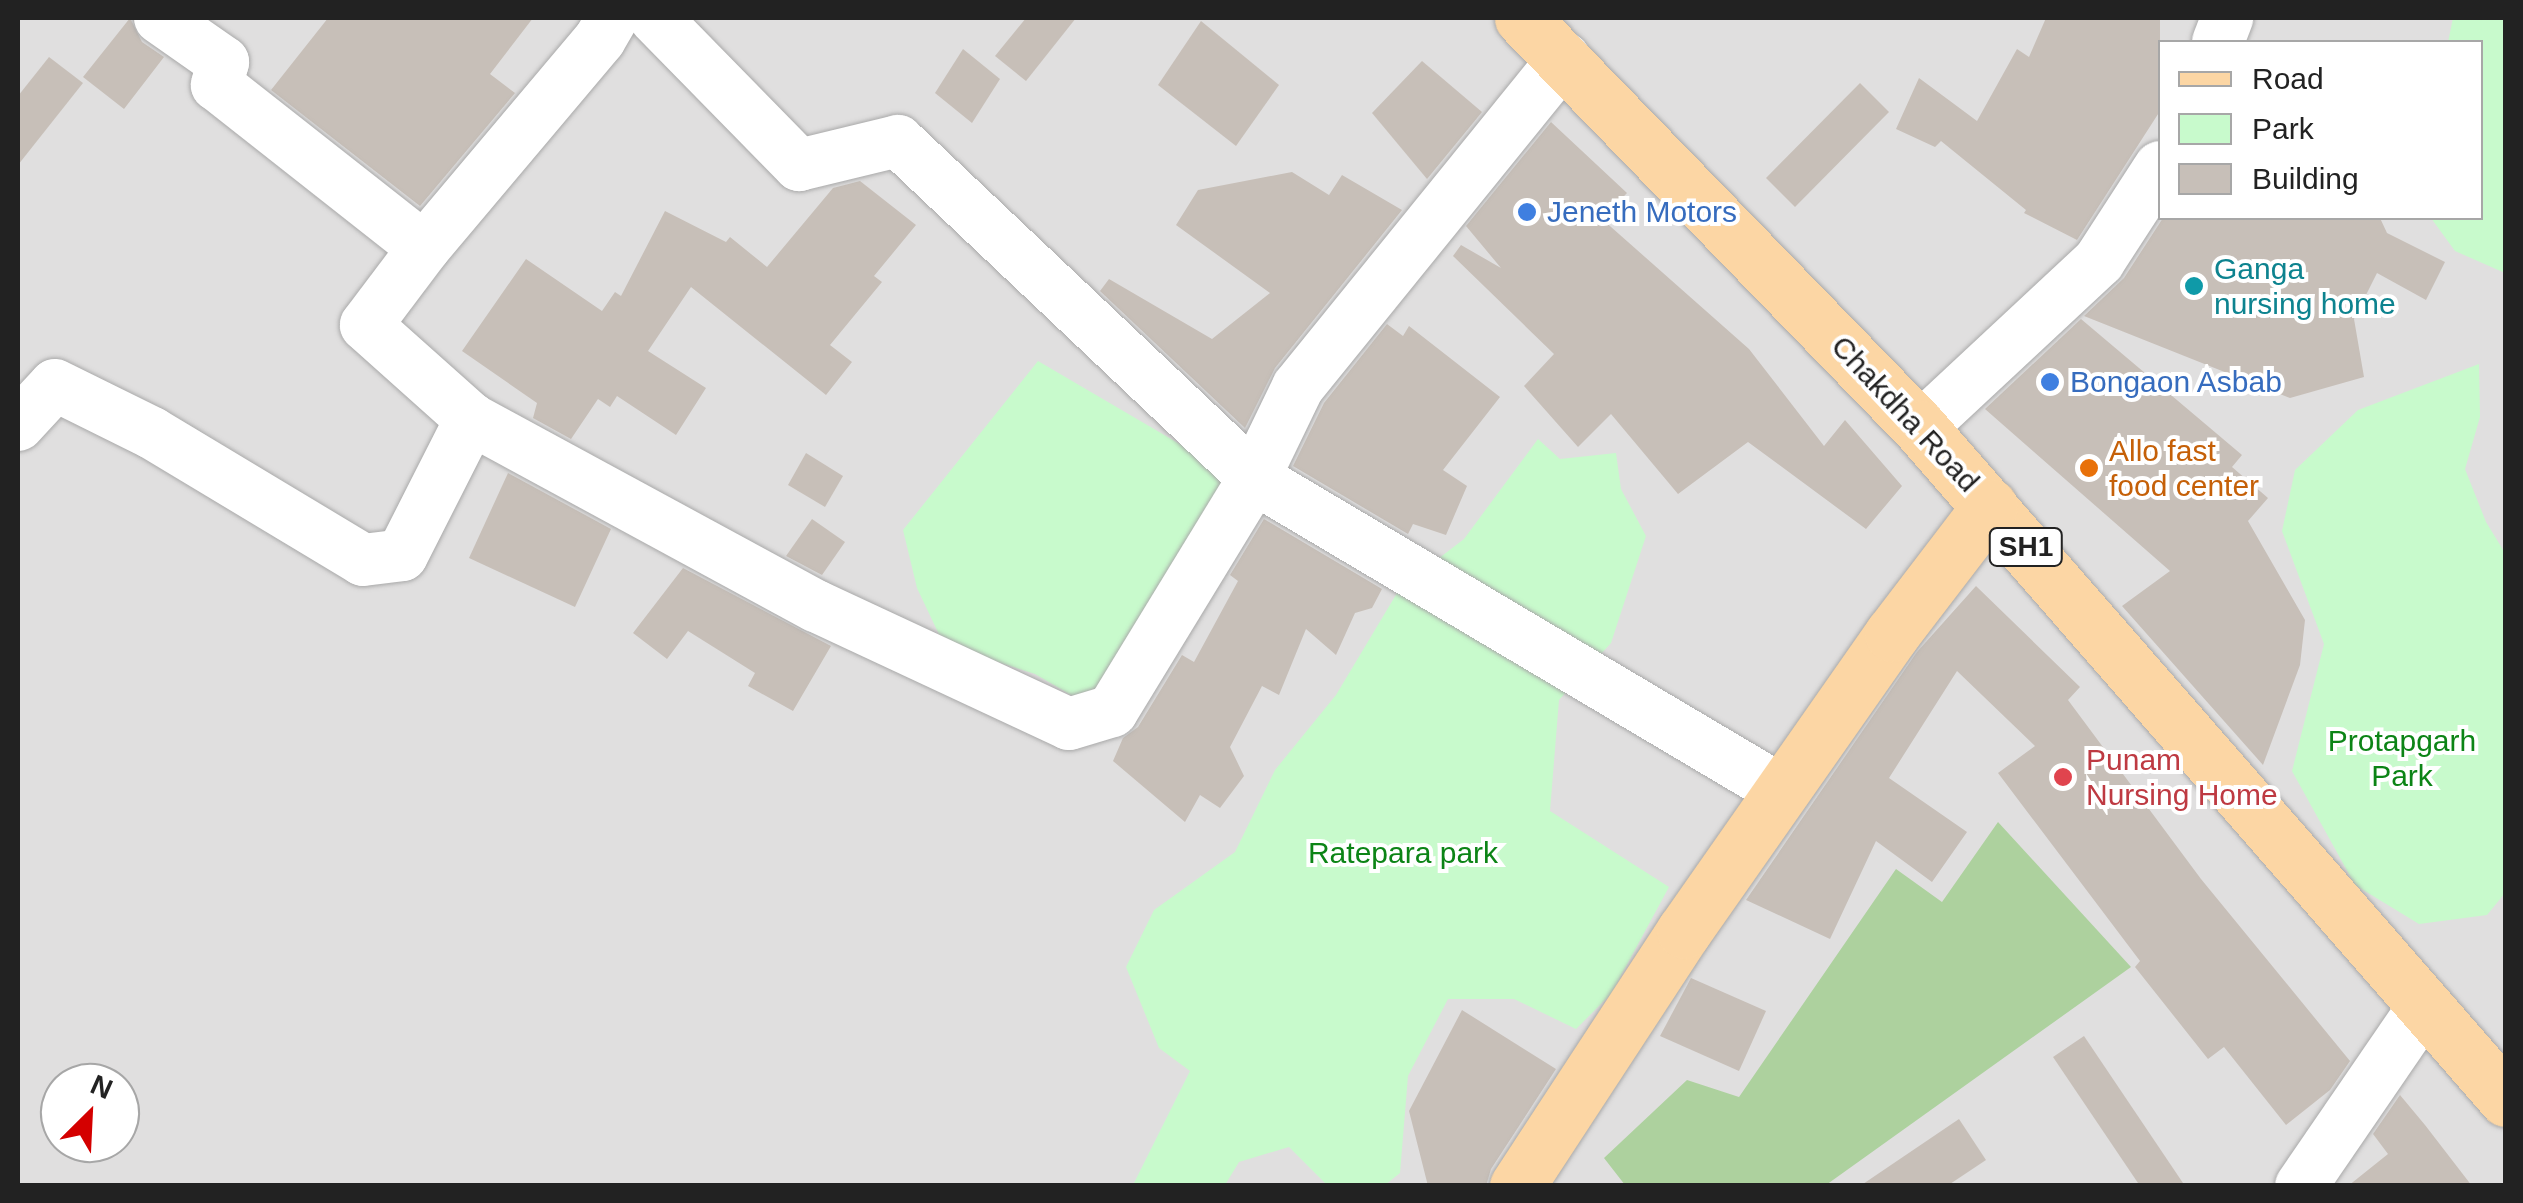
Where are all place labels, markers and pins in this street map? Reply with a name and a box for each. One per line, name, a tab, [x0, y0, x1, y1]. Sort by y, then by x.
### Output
place label: Jeneth Motors	[1547, 194, 1737, 230]
marker: Jeneth Motors	[1516, 201, 1538, 223]
place label: Ganga nursing home	[2214, 251, 2396, 322]
marker: Ganga nursing home	[2183, 275, 2205, 297]
place label: Bongaon Asbab	[2070, 364, 2284, 400]
marker: Bongaon Asbab	[2039, 371, 2061, 393]
place label: Allo fast food center	[2109, 433, 2259, 504]
marker: Allo fast food center	[2078, 457, 2100, 479]
place label: Punam Nursing Home	[2086, 742, 2278, 812]
marker: Punam Nursing Home	[2050, 764, 2076, 790]

